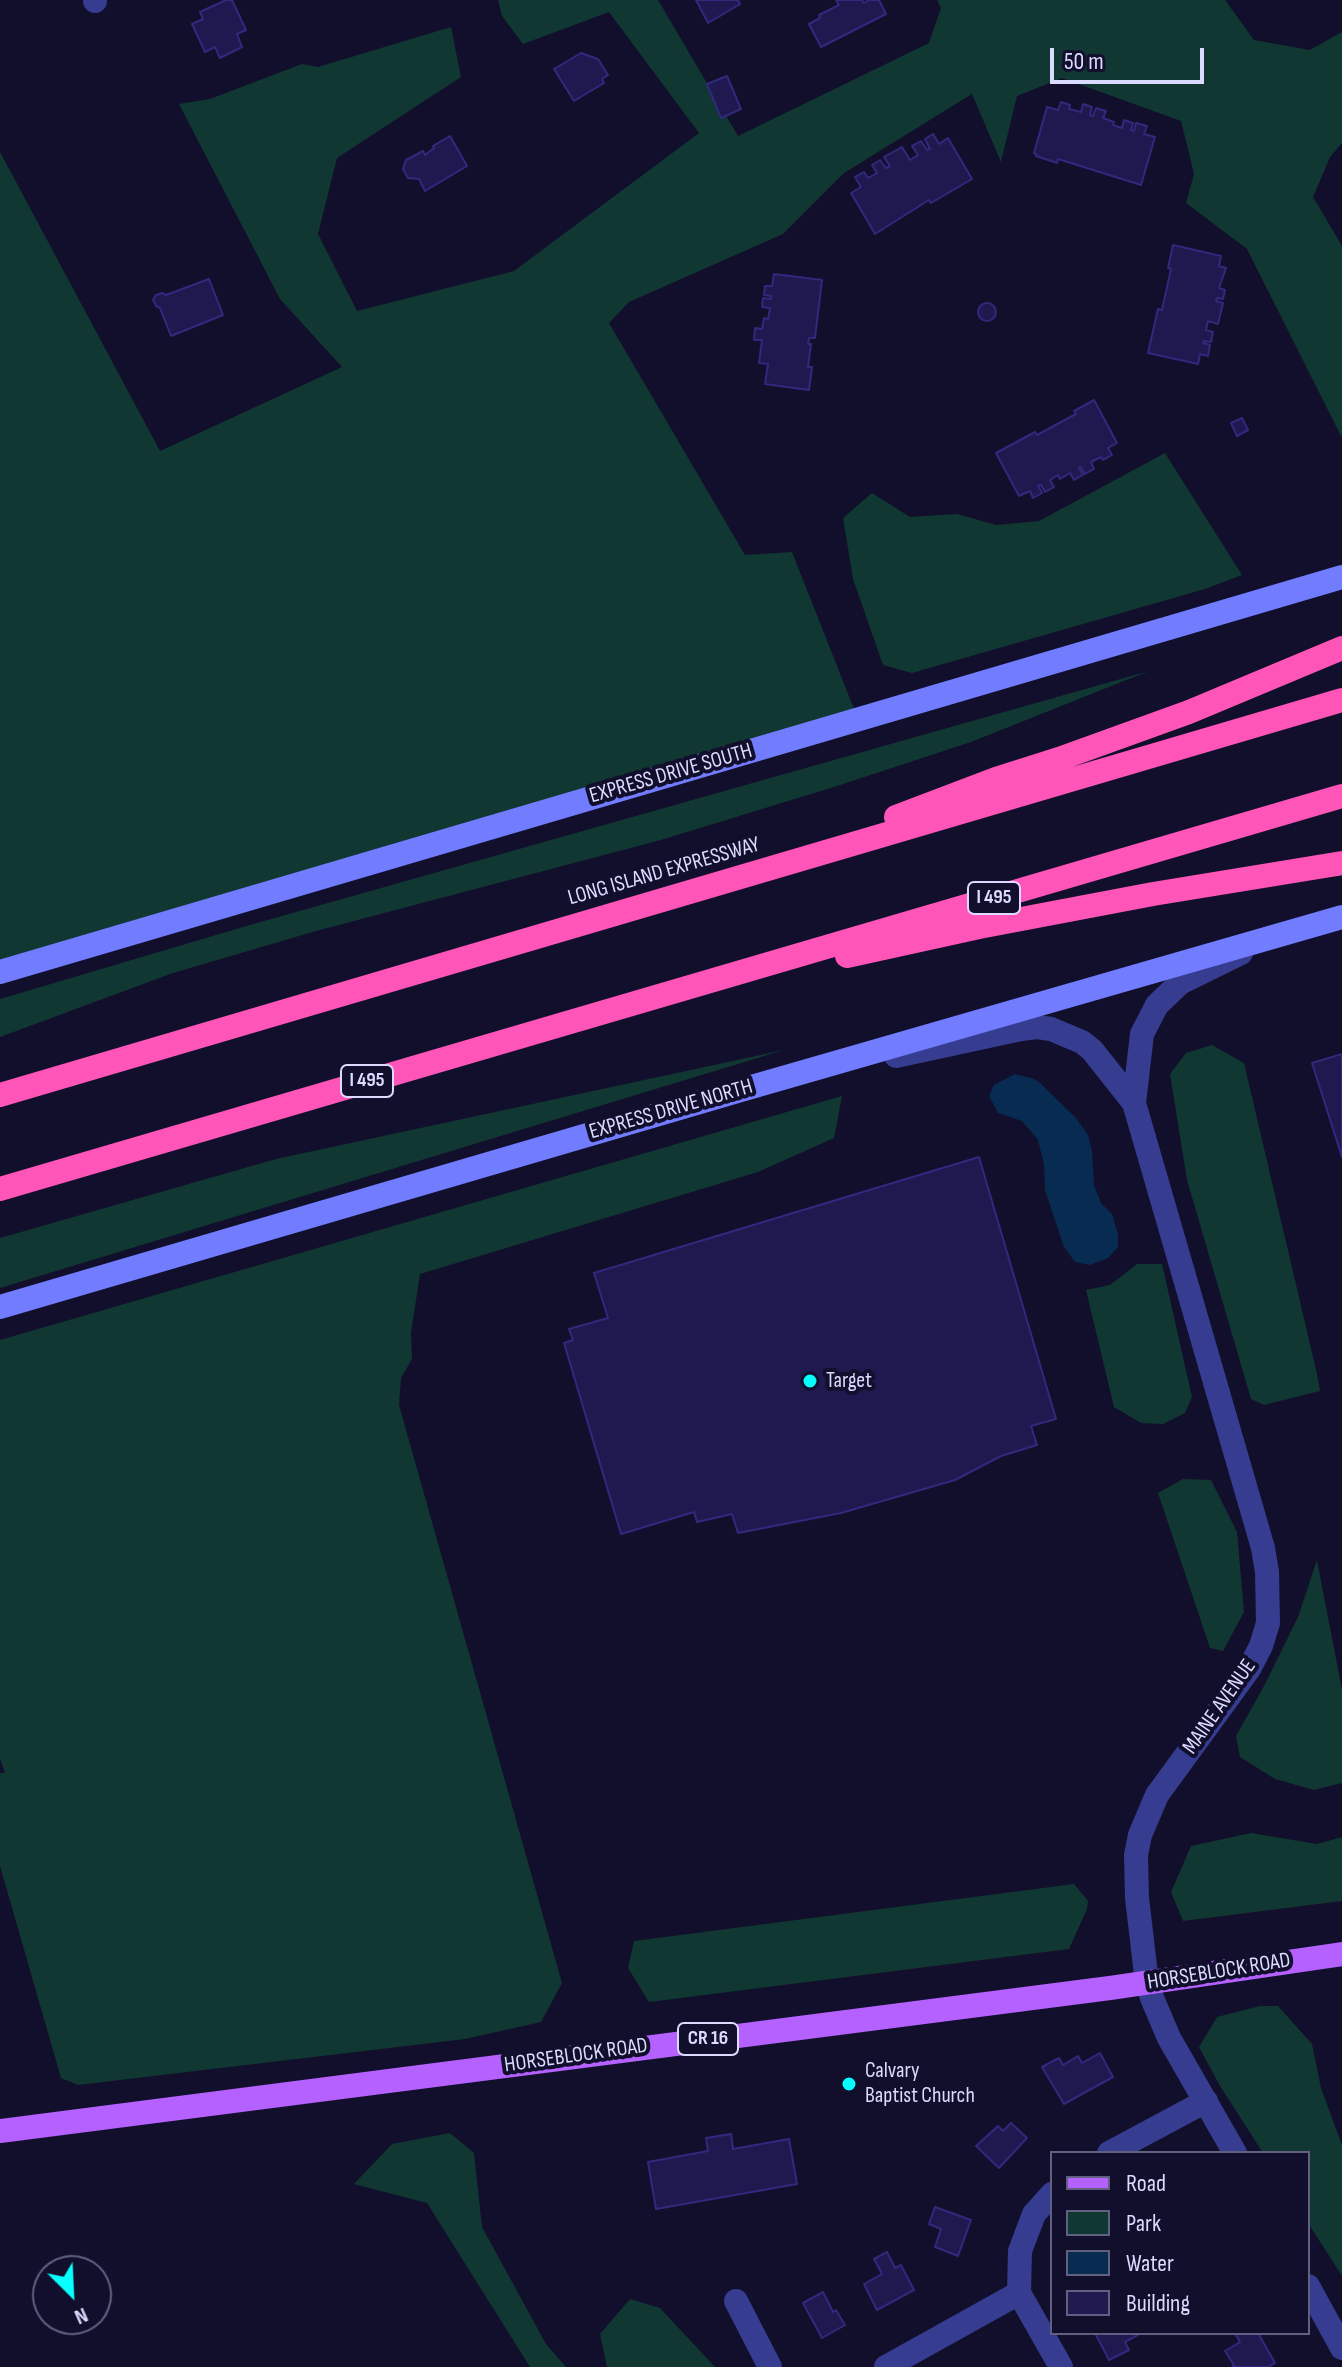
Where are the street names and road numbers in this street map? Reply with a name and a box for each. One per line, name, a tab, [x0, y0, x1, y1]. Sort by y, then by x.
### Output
street label: EXPRESS DRIVE SOUTH	[587, 738, 755, 810]
street label: LONG ISLAND EXPRESSWAY	[565, 832, 763, 912]
road number: I 495	[968, 882, 1020, 914]
road number: I 495	[341, 1065, 393, 1097]
street label: EXPRESS DRIVE NORTH	[586, 1074, 756, 1146]
street label: MAINE AVENUE	[1178, 1655, 1262, 1759]
street label: HORSEBLOCK ROAD	[1146, 1948, 1292, 1996]
road number: CR 16	[678, 2023, 738, 2055]
street label: HORSEBLOCK ROAD	[503, 2033, 649, 2079]

